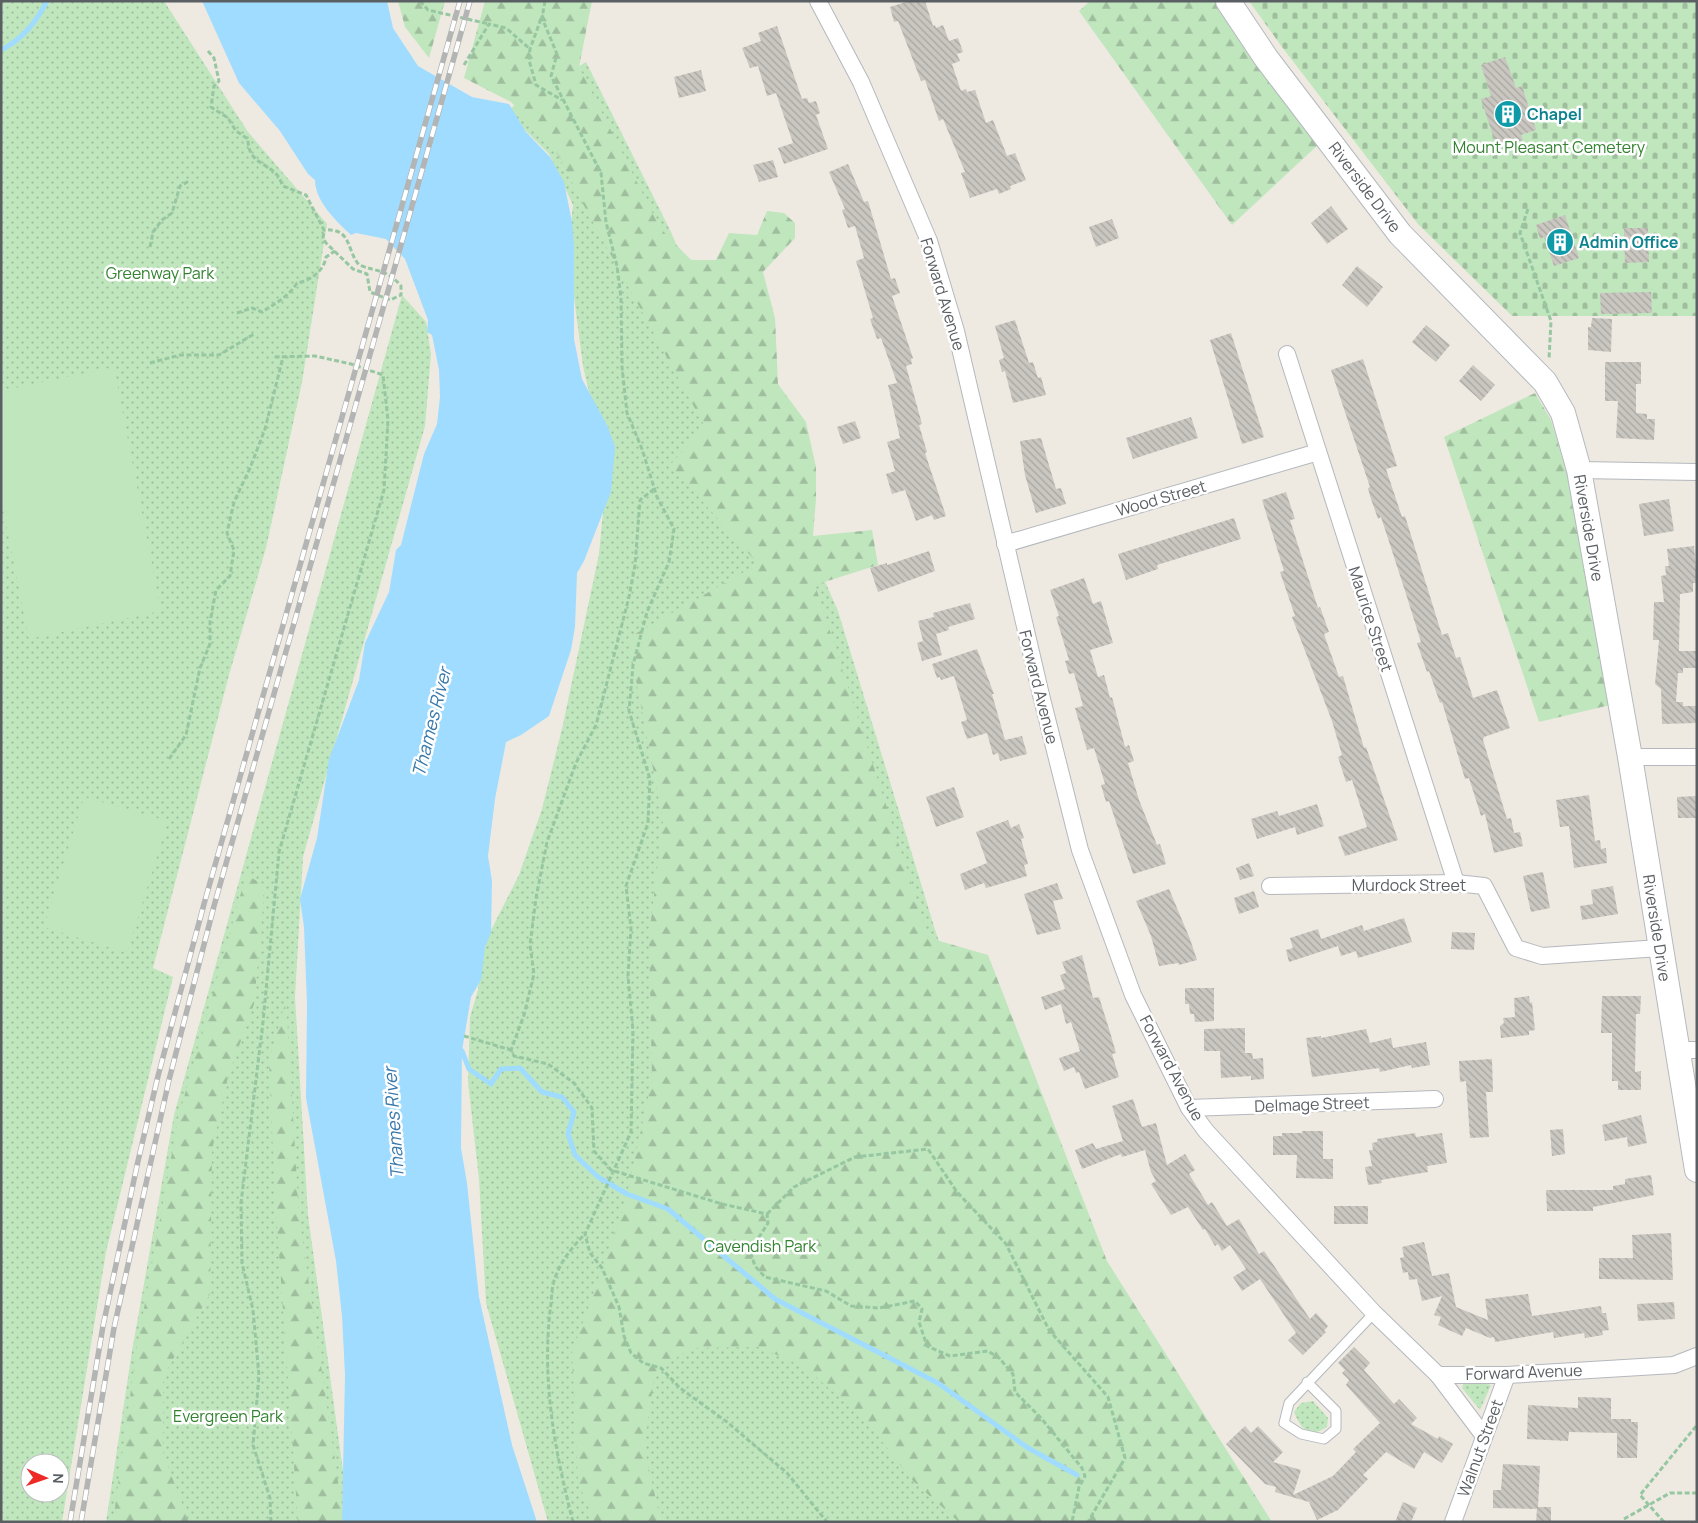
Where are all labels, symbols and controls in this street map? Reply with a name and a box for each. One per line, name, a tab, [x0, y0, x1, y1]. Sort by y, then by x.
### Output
building icon: Chapel	[1493, 99, 1523, 129]
place label: Chapel	[1527, 103, 1582, 125]
park label: Mount Pleasant Cemetery	[1453, 136, 1646, 158]
street label: Riverside Drive	[1324, 137, 1406, 237]
building icon: Admin Office	[1545, 227, 1575, 257]
place label: Admin Office	[1579, 231, 1679, 253]
street label: Forward Avenue	[915, 235, 971, 353]
park label: Greenway Park	[106, 262, 215, 284]
street label: Riverside Drive	[1569, 473, 1609, 583]
street label: Wood Street	[1113, 475, 1209, 521]
street label: Maurice Street	[1344, 564, 1398, 674]
street label: Forward Avenue	[1014, 628, 1064, 746]
water label: Thames River	[406, 663, 457, 779]
street label: Riverside Drive	[1638, 873, 1676, 983]
street label: Murdock Street	[1352, 874, 1466, 896]
street label: Forward Avenue	[1135, 1011, 1209, 1125]
water label: Thames River	[377, 1064, 409, 1179]
street label: Delmage Street	[1254, 1091, 1370, 1117]
park label: Cavendish Park	[704, 1235, 817, 1257]
street label: Forward Avenue	[1465, 1359, 1583, 1385]
street label: Walnut Street	[1452, 1396, 1508, 1500]
park label: Evergreen Park	[173, 1405, 284, 1427]
north arrow	[20, 1453, 70, 1503]
text: N	[49, 1473, 68, 1484]

